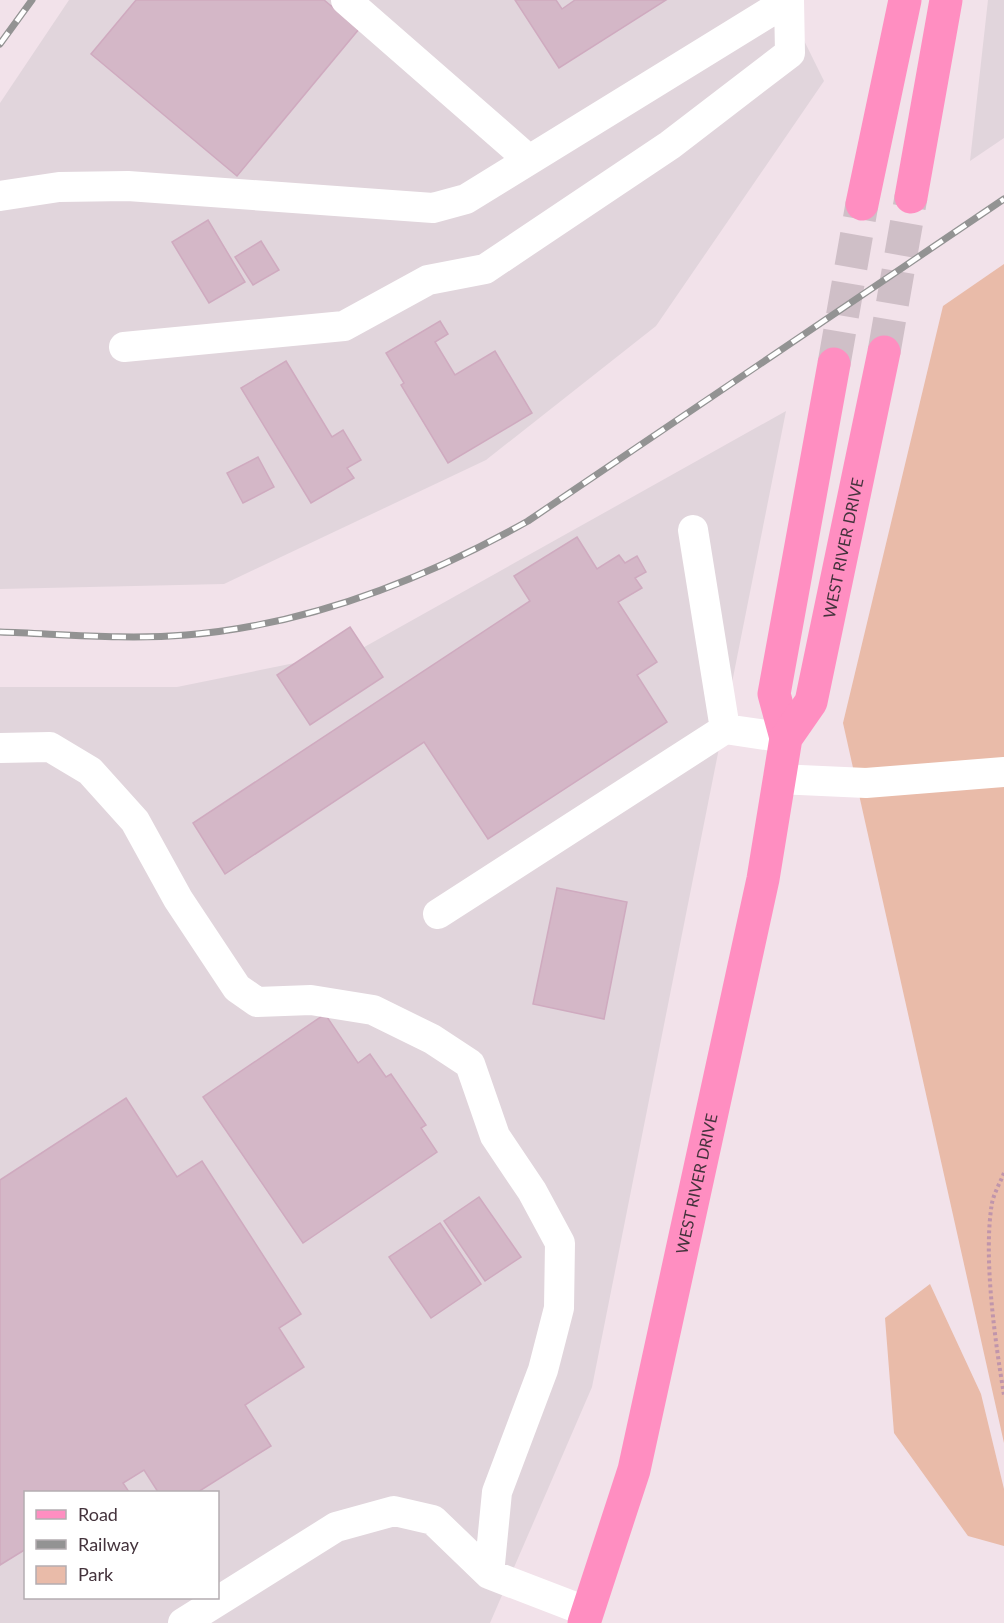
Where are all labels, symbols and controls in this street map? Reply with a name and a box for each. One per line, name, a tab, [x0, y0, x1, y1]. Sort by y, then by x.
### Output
street label: WEST RIVER DRIVE	[819, 476, 867, 620]
street label: WEST RIVER DRIVE	[671, 1112, 721, 1256]
legend	[24, 1491, 219, 1599]
text: Road	[78, 1503, 118, 1525]
text: Railway	[78, 1533, 139, 1555]
text: Park	[78, 1563, 114, 1585]

